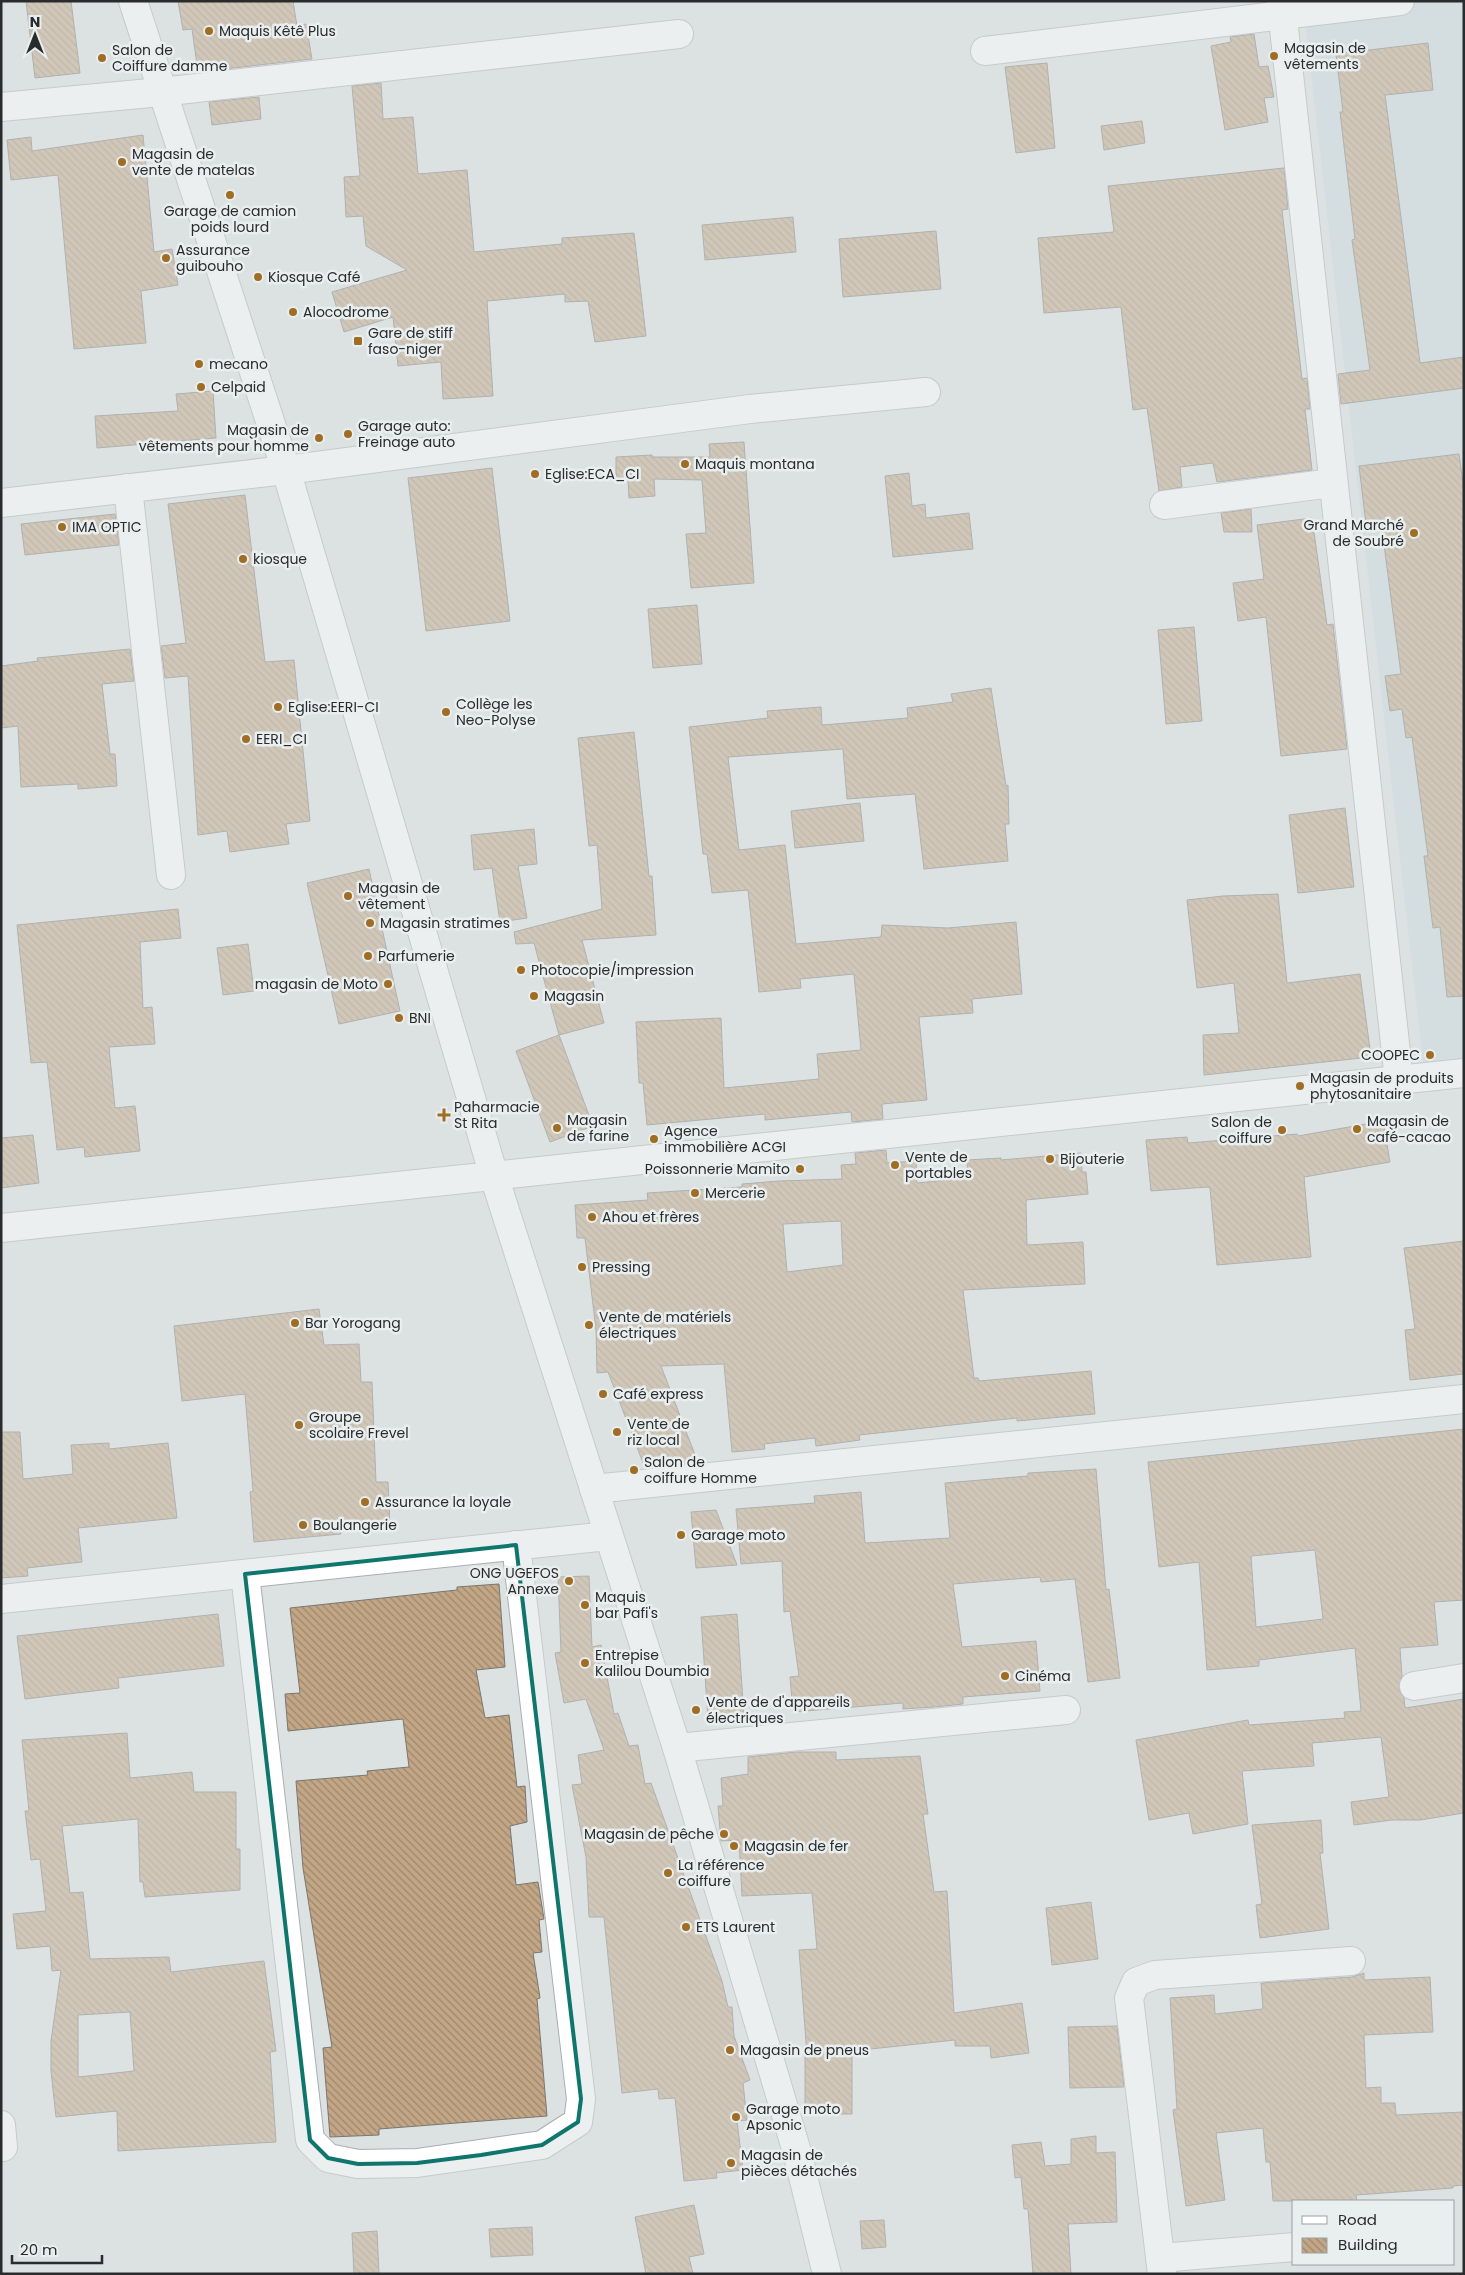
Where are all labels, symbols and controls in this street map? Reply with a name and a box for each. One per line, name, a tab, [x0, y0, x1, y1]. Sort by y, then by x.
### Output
north arrow	[10, 10, 60, 60]
text: N	[30, 12, 40, 32]
place label: Maquis Kêtê Plus	[219, 21, 336, 41]
marker: Maquis Kêtê Plus	[203, 25, 215, 37]
place label: Magasin de vêtements	[1284, 38, 1366, 74]
place label: Salon de Coiffure damme	[112, 40, 228, 76]
marker: Magasin de vêtements	[1268, 50, 1280, 62]
marker: Salon de Coiffure damme	[96, 52, 108, 64]
place label: Magasin de vente de matelas	[132, 144, 255, 180]
marker: Magasin de vente de matelas	[116, 156, 128, 168]
marker: Garage de camion poids lourd	[224, 189, 236, 201]
place label: Garage de camion poids lourd	[164, 201, 296, 237]
place label: Assurance guibouho	[176, 240, 250, 276]
marker: Assurance guibouho	[160, 252, 172, 264]
place label: Kiosque Café	[268, 267, 361, 287]
marker: Kiosque Café	[252, 271, 264, 283]
place label: Alocodrome	[303, 302, 389, 322]
marker: Alocodrome	[287, 306, 299, 318]
place label: Gare de stiff faso-niger	[368, 323, 453, 359]
marker: Gare de stiff faso-niger	[352, 335, 364, 347]
place label: mecano	[209, 354, 268, 374]
marker: mecano	[193, 358, 205, 370]
place label: Celpaid	[211, 377, 266, 397]
marker: Celpaid	[195, 381, 207, 393]
place label: Garage auto: Freinage auto	[358, 416, 455, 452]
place label: Magasin de vêtements pour homme	[139, 420, 309, 456]
marker: Garage auto: Freinage auto	[342, 428, 354, 440]
marker: Magasin de vêtements pour homme	[313, 432, 325, 444]
place label: Maquis montana	[695, 454, 815, 474]
marker: Maquis montana	[679, 458, 691, 470]
place label: Eglise:ECA_CI	[545, 464, 639, 484]
marker: Eglise:ECA_CI	[529, 468, 541, 480]
place label: Grand Marché de Soubré	[1303, 515, 1404, 551]
place label: IMA OPTIC	[72, 517, 142, 537]
marker: IMA OPTIC	[56, 521, 68, 533]
marker: Grand Marché de Soubré	[1408, 527, 1420, 539]
place label: kiosque	[253, 549, 307, 569]
marker: kiosque	[237, 553, 249, 565]
place label: Collège les Neo-Polyse	[456, 694, 536, 730]
place label: Eglise:EERI-CI	[288, 697, 379, 717]
marker: Eglise:EERI-CI	[272, 701, 284, 713]
marker: Collège les Neo-Polyse	[440, 706, 452, 718]
place label: EERI_CI	[256, 729, 307, 749]
marker: EERI_CI	[240, 733, 252, 745]
place label: Magasin de vêtement	[358, 878, 440, 914]
marker: Magasin de vêtement	[342, 890, 354, 902]
place label: Magasin stratimes	[380, 913, 510, 933]
marker: Magasin stratimes	[364, 917, 376, 929]
place label: Parfumerie	[378, 946, 455, 966]
marker: Parfumerie	[362, 950, 374, 962]
place label: Photocopie/impression	[531, 960, 694, 980]
marker: Photocopie/impression	[515, 964, 527, 976]
place label: magasin de Moto	[255, 974, 378, 994]
marker: magasin de Moto	[382, 978, 394, 990]
place label: Magasin	[544, 986, 604, 1006]
marker: Magasin	[528, 990, 540, 1002]
place label: BNI	[409, 1008, 431, 1028]
marker: BNI	[393, 1012, 405, 1024]
place label: COOPEC	[1361, 1045, 1420, 1065]
marker: COOPEC	[1424, 1049, 1436, 1061]
place label: Magasin de produits phytosanitaire	[1310, 1068, 1454, 1104]
marker: Magasin de produits phytosanitaire	[1294, 1080, 1306, 1092]
place label: Paharmacie St Rita	[454, 1097, 540, 1133]
marker: Paharmacie St Rita	[438, 1109, 450, 1121]
place label: Magasin de farine	[567, 1110, 630, 1146]
place label: Magasin de café-cacao	[1367, 1111, 1451, 1147]
place label: Salon de coiffure	[1211, 1112, 1272, 1148]
place label: Agence immobilière ACGI	[664, 1121, 786, 1157]
marker: Magasin de farine	[551, 1122, 563, 1134]
marker: Magasin de café-cacao	[1351, 1123, 1363, 1135]
marker: Salon de coiffure	[1276, 1124, 1288, 1136]
marker: Agence immobilière ACGI	[648, 1133, 660, 1145]
place label: Vente de portables	[905, 1147, 972, 1183]
place label: Bijouterie	[1060, 1149, 1125, 1169]
marker: Bijouterie	[1044, 1153, 1056, 1165]
place label: Poissonnerie Mamito	[645, 1159, 790, 1179]
marker: Vente de portables	[889, 1159, 901, 1171]
marker: Poissonnerie Mamito	[794, 1163, 806, 1175]
place label: Mercerie	[705, 1183, 766, 1203]
marker: Mercerie	[689, 1187, 701, 1199]
place label: Ahou et frères	[602, 1207, 699, 1227]
marker: Ahou et frères	[586, 1211, 598, 1223]
place label: Pressing	[592, 1257, 651, 1277]
marker: Pressing	[576, 1261, 588, 1273]
place label: Vente de matériels électriques	[599, 1307, 731, 1343]
place label: Bar Yorogang	[305, 1313, 401, 1333]
marker: Bar Yorogang	[289, 1317, 301, 1329]
marker: Vente de matériels électriques	[583, 1319, 595, 1331]
place label: Café express	[613, 1384, 704, 1404]
marker: Café express	[597, 1388, 609, 1400]
place label: Groupe scolaire Frevel	[309, 1407, 409, 1443]
place label: Vente de riz local	[627, 1414, 690, 1450]
marker: Groupe scolaire Frevel	[293, 1419, 305, 1431]
marker: Vente de riz local	[611, 1426, 623, 1438]
place label: Salon de coiffure Homme	[644, 1452, 757, 1488]
marker: Salon de coiffure Homme	[628, 1464, 640, 1476]
place label: Assurance la loyale	[375, 1492, 511, 1512]
marker: Assurance la loyale	[359, 1496, 371, 1508]
place label: Boulangerie	[313, 1515, 397, 1535]
marker: Boulangerie	[297, 1519, 309, 1531]
place label: Garage moto	[691, 1525, 785, 1545]
marker: Garage moto	[675, 1529, 687, 1541]
place label: ONG UGEFOS Annexe	[470, 1563, 559, 1599]
marker: ONG UGEFOS Annexe	[563, 1575, 575, 1587]
place label: Maquis bar Pafi's	[595, 1587, 658, 1623]
marker: Maquis bar Pafi's	[579, 1599, 591, 1611]
place label: Entrepise Kalilou Doumbia	[595, 1645, 709, 1681]
marker: Entrepise Kalilou Doumbia	[579, 1657, 591, 1669]
place label: Cinéma	[1015, 1666, 1071, 1686]
marker: Cinéma	[999, 1670, 1011, 1682]
place label: Vente de d'appareils électriques	[706, 1692, 850, 1728]
marker: Vente de d'appareils électriques	[690, 1704, 702, 1716]
place label: Magasin de pêche	[584, 1824, 714, 1844]
marker: Magasin de pêche	[718, 1828, 730, 1840]
place label: Magasin de fer	[744, 1836, 848, 1856]
marker: Magasin de fer	[728, 1840, 740, 1852]
place label: La référence coiffure	[678, 1855, 765, 1891]
marker: La référence coiffure	[662, 1867, 674, 1879]
place label: ETS Laurent	[696, 1917, 775, 1937]
marker: ETS Laurent	[680, 1921, 692, 1933]
place label: Magasin de pneus	[740, 2040, 869, 2060]
marker: Magasin de pneus	[724, 2044, 736, 2056]
place label: Garage moto Apsonic	[746, 2099, 840, 2135]
marker: Garage moto Apsonic	[730, 2111, 742, 2123]
place label: Magasin de pièces détachés	[741, 2145, 857, 2181]
marker: Magasin de pièces détachés	[725, 2157, 737, 2169]
legend	[1292, 2200, 1455, 2265]
text: Road	[1338, 2209, 1377, 2230]
scale bar	[12, 2232, 102, 2264]
text: Building	[1338, 2234, 1398, 2255]
text: 20 m	[20, 2239, 58, 2260]

